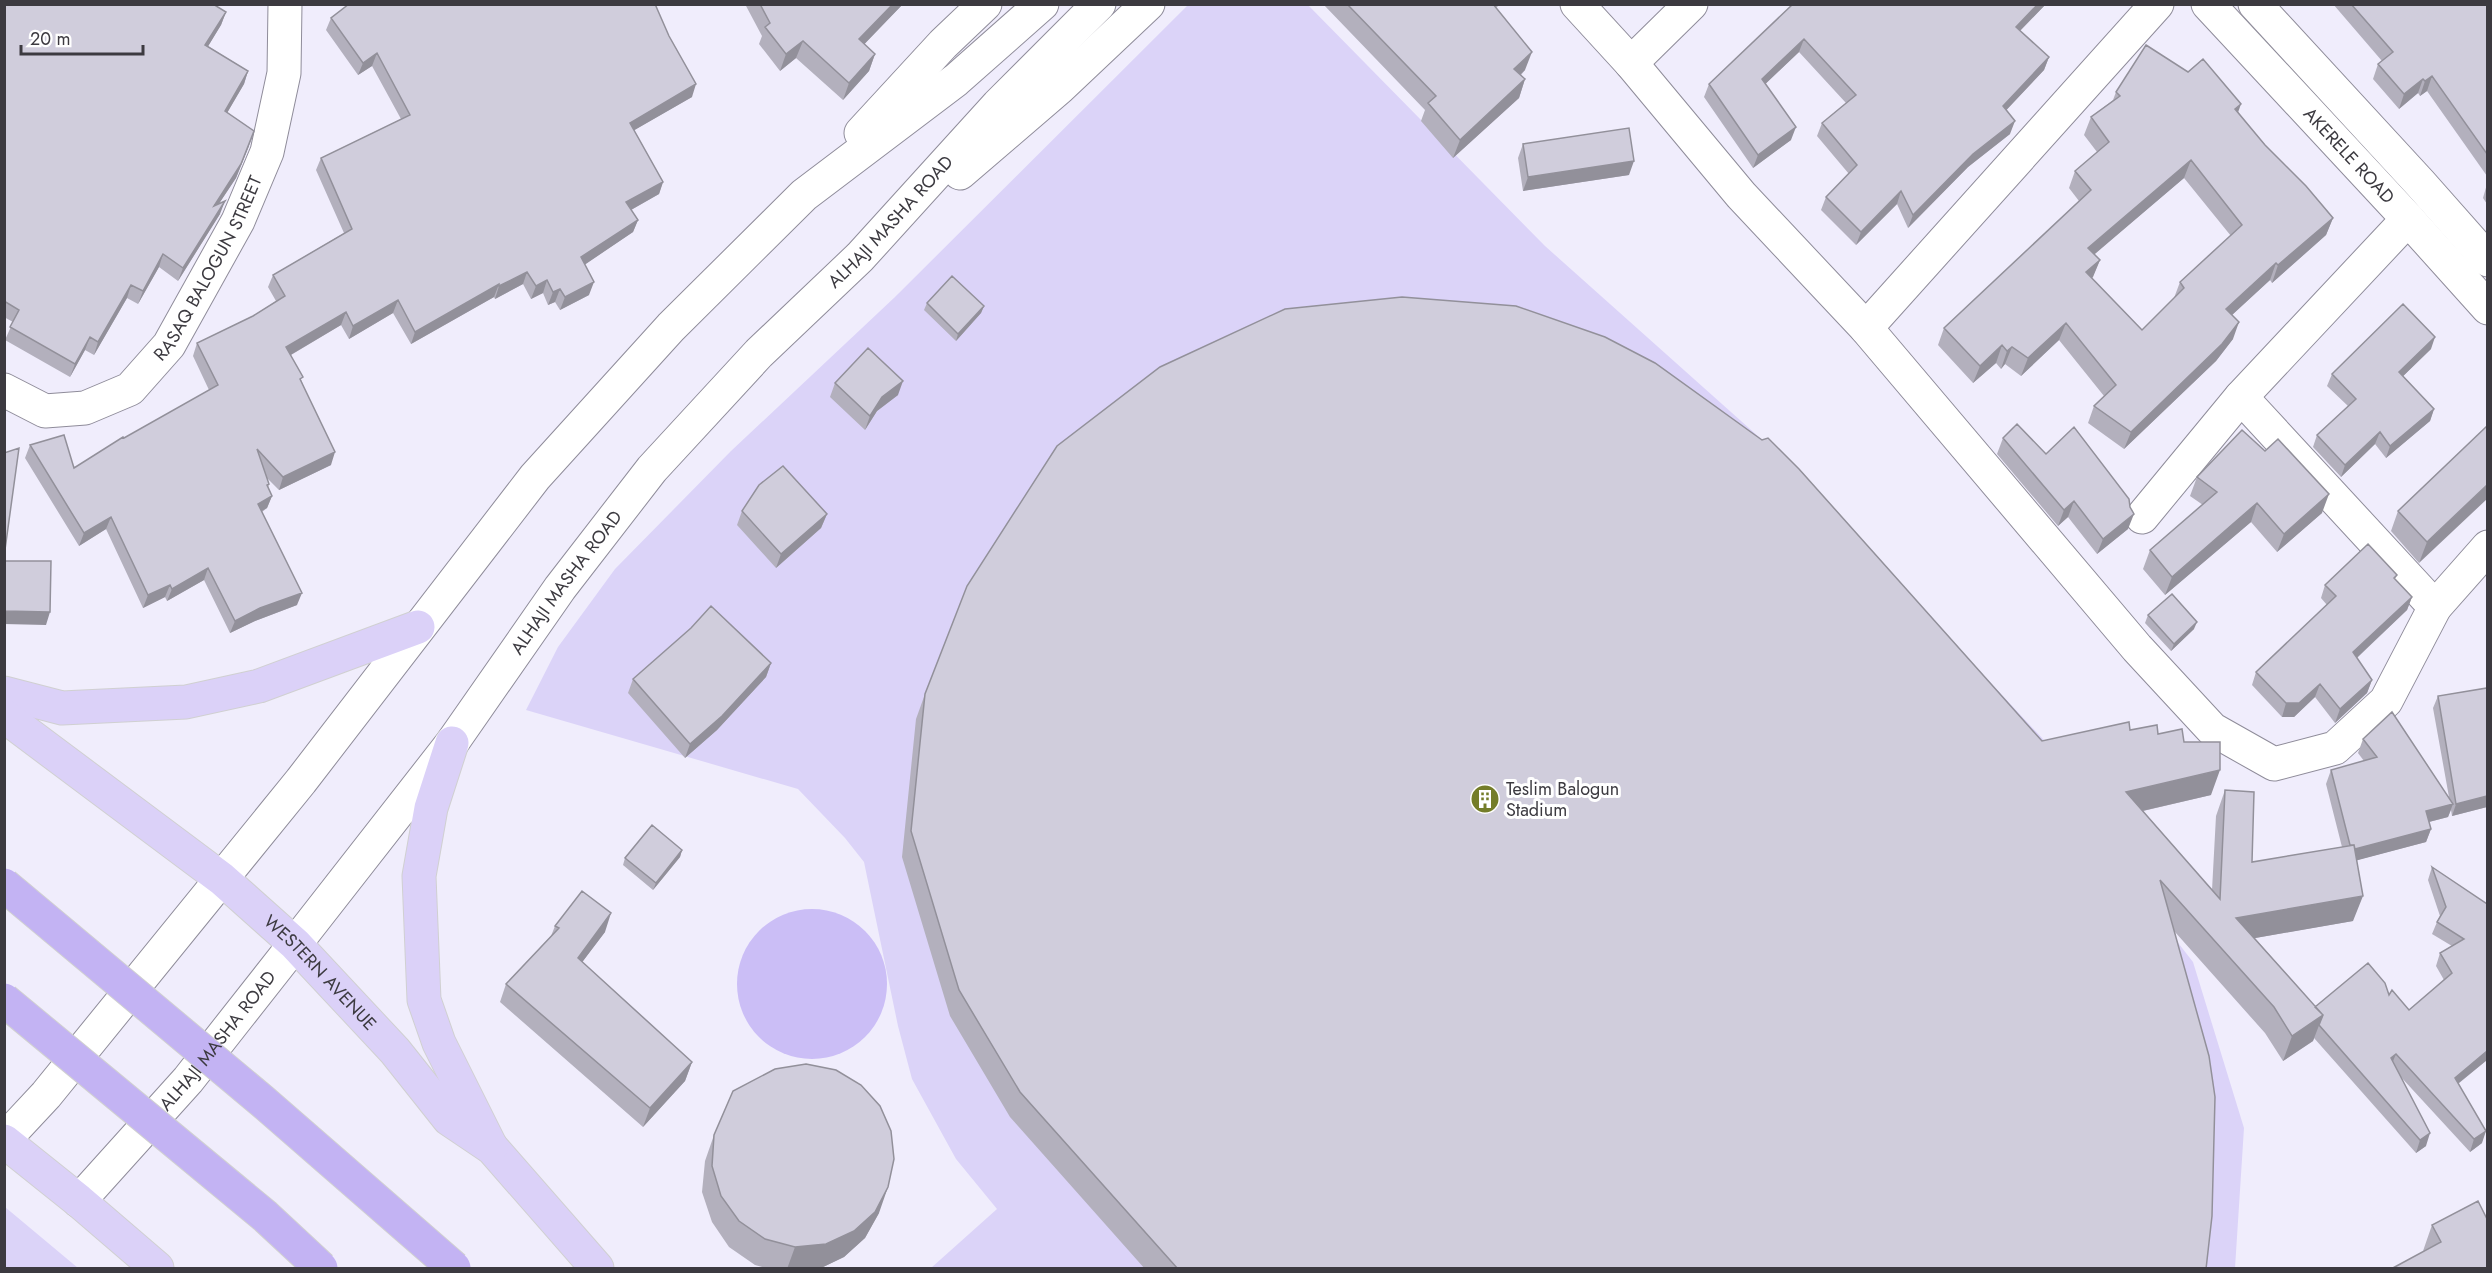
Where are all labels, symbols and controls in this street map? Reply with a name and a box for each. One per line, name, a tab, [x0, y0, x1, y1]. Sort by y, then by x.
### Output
scale bar	[21, 18, 142, 56]
text: 20 m	[30, 26, 70, 52]
street label: AKERELE ROAD	[2297, 102, 2401, 210]
street label: ALHAJI MASHA ROAD	[822, 150, 959, 294]
street label: RASAQ BALOGUN STREET	[148, 171, 269, 367]
street label: ALHAJI MASHA ROAD	[504, 505, 628, 660]
place label: Teslim Balogun Stadium	[1506, 776, 1619, 823]
building icon: Teslim Balogun Stadium	[1469, 783, 1501, 815]
street label: WESTERN AVENUE	[258, 909, 383, 1036]
street label: ALHAJI MASHA ROAD	[153, 965, 282, 1117]

